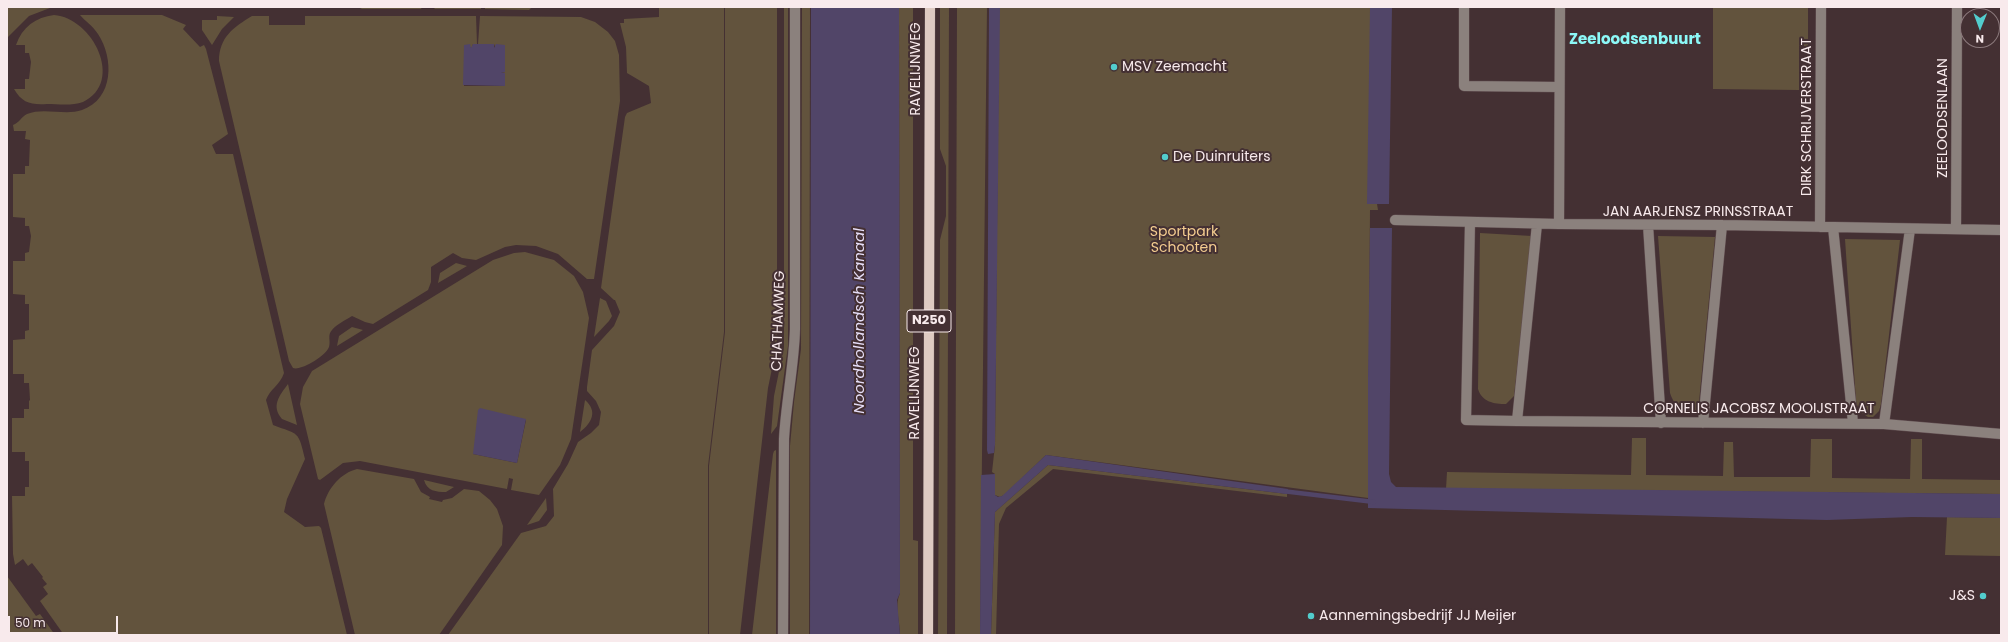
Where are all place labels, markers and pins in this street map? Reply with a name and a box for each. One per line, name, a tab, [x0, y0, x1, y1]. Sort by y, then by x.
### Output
place label: MSV Zeemacht	[1122, 59, 1227, 75]
marker: MSV Zeemacht	[1109, 62, 1119, 72]
place label: De Duinruiters	[1173, 149, 1271, 165]
marker: De Duinruiters	[1160, 152, 1170, 162]
place label: J&S	[1949, 588, 1975, 604]
marker: J&S	[1978, 591, 1988, 601]
place label: Aannemingsbedrijf JJ Meijer	[1319, 608, 1516, 624]
marker: Aannemingsbedrijf JJ Meijer	[1306, 611, 1316, 621]

